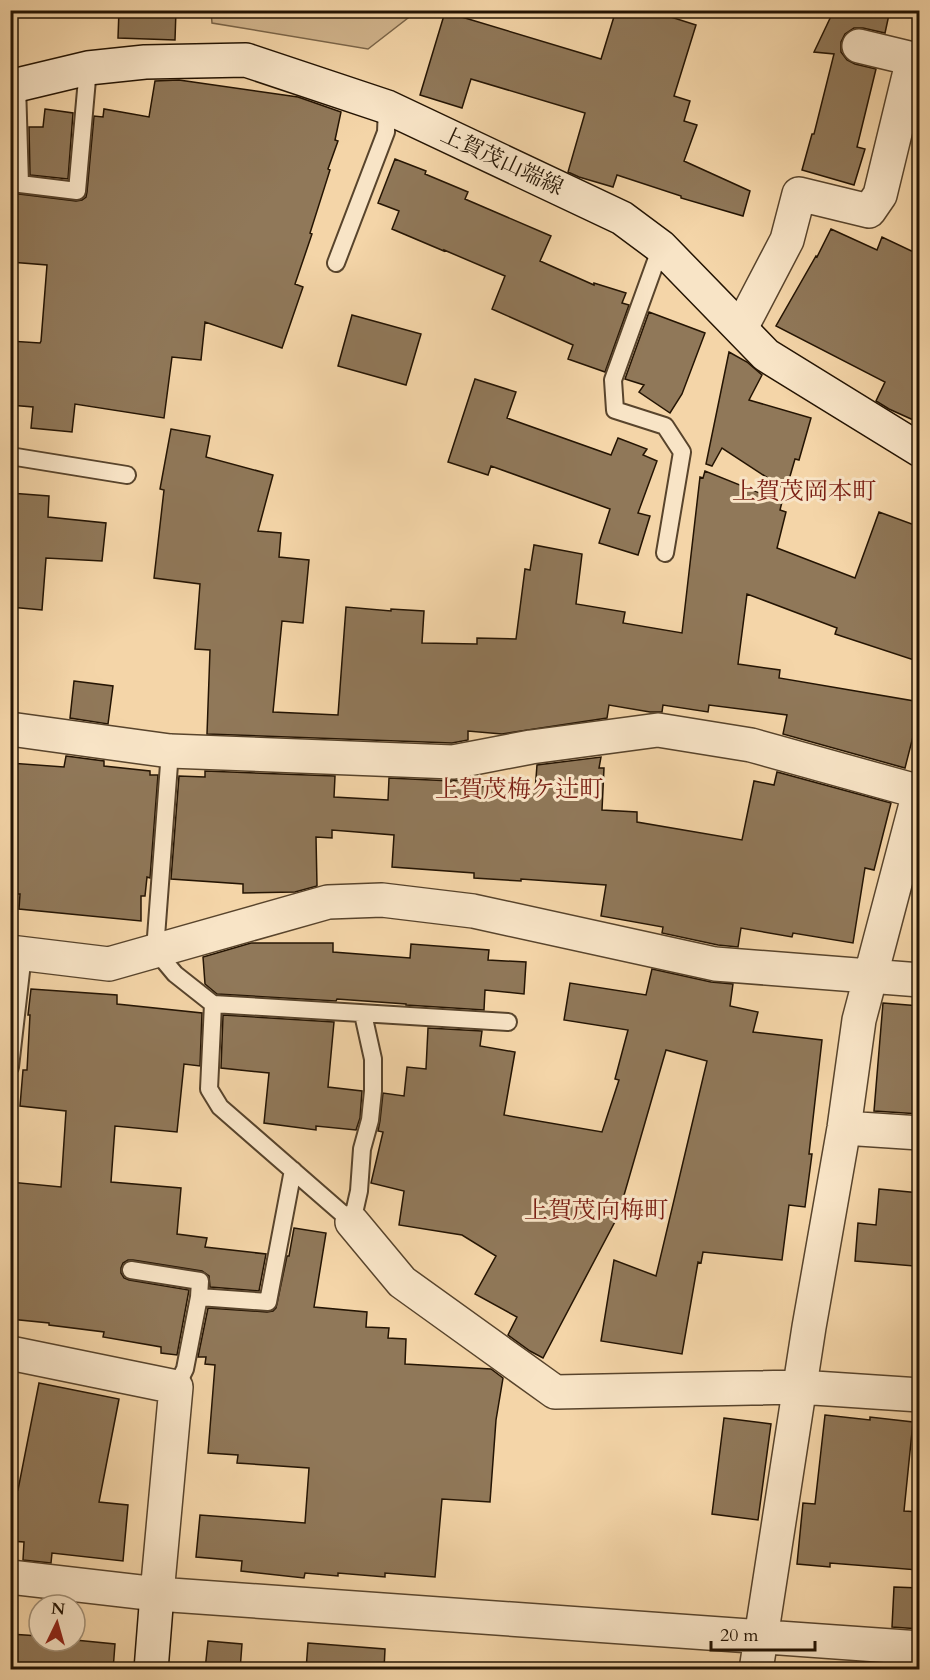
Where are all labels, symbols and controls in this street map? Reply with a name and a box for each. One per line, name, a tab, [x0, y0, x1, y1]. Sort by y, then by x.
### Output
street label: 上賀茂山端線	[436, 120, 568, 202]
district label: 上賀茂岡本町	[732, 475, 876, 508]
district label: 上賀茂梅ケ辻町	[435, 773, 603, 806]
district label: 上賀茂向梅町	[524, 1194, 668, 1227]
north arrow	[27, 1593, 87, 1653]
text: N	[50, 1597, 66, 1621]
scale bar	[711, 1614, 814, 1652]
text: 20 m	[720, 1623, 759, 1648]

